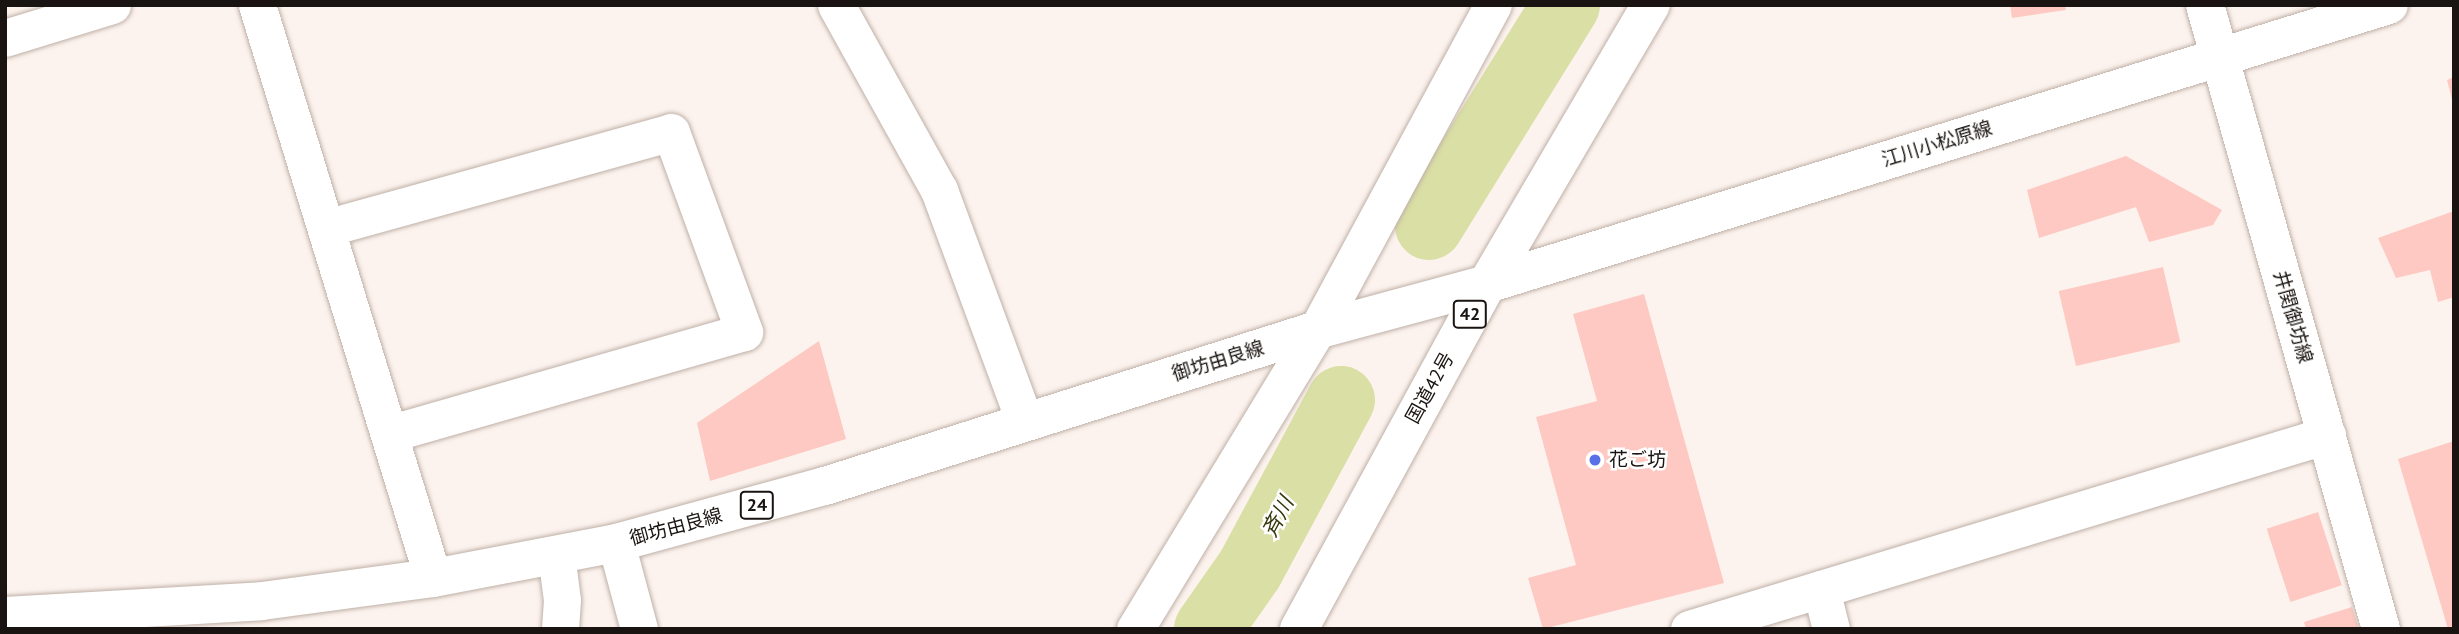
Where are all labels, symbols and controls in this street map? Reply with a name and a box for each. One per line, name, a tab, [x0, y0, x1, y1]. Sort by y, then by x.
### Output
street label: 江川小松原線	[1879, 116, 1995, 172]
street label: 井関御坊線	[2269, 268, 2317, 366]
road number: 42	[1452, 300, 1488, 328]
street label: 御坊由良線	[1169, 336, 1267, 386]
street label: 国道42号	[1401, 348, 1459, 428]
place label: 花ご坊	[1609, 449, 1666, 471]
marker: 花ご坊	[1587, 452, 1603, 468]
road number: 24	[740, 490, 774, 520]
water label: 斉川	[1257, 493, 1299, 541]
street label: 御坊由良線	[627, 504, 725, 550]

